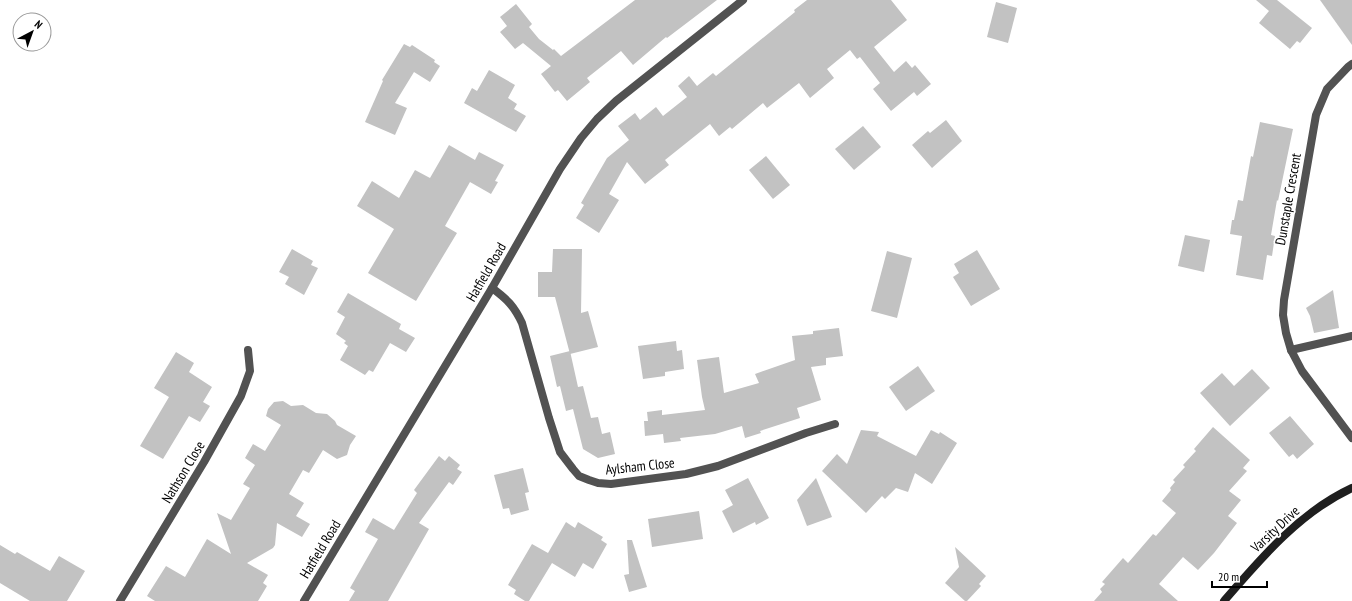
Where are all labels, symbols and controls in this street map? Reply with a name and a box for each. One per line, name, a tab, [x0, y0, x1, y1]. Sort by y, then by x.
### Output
north arrow	[12, 12, 52, 52]
text: N	[32, 17, 45, 32]
street label: Dunstaple Crescent	[1271, 152, 1305, 246]
street label: Hatfield Road	[462, 239, 510, 305]
street label: Nathson Close	[157, 437, 209, 506]
street label: Aylsham Close	[604, 453, 676, 479]
street label: Varsity Drive	[1246, 502, 1303, 557]
street label: Hatfield Road	[296, 516, 344, 582]
scale bar	[1212, 563, 1267, 589]
text: 20 m	[1218, 569, 1239, 584]

